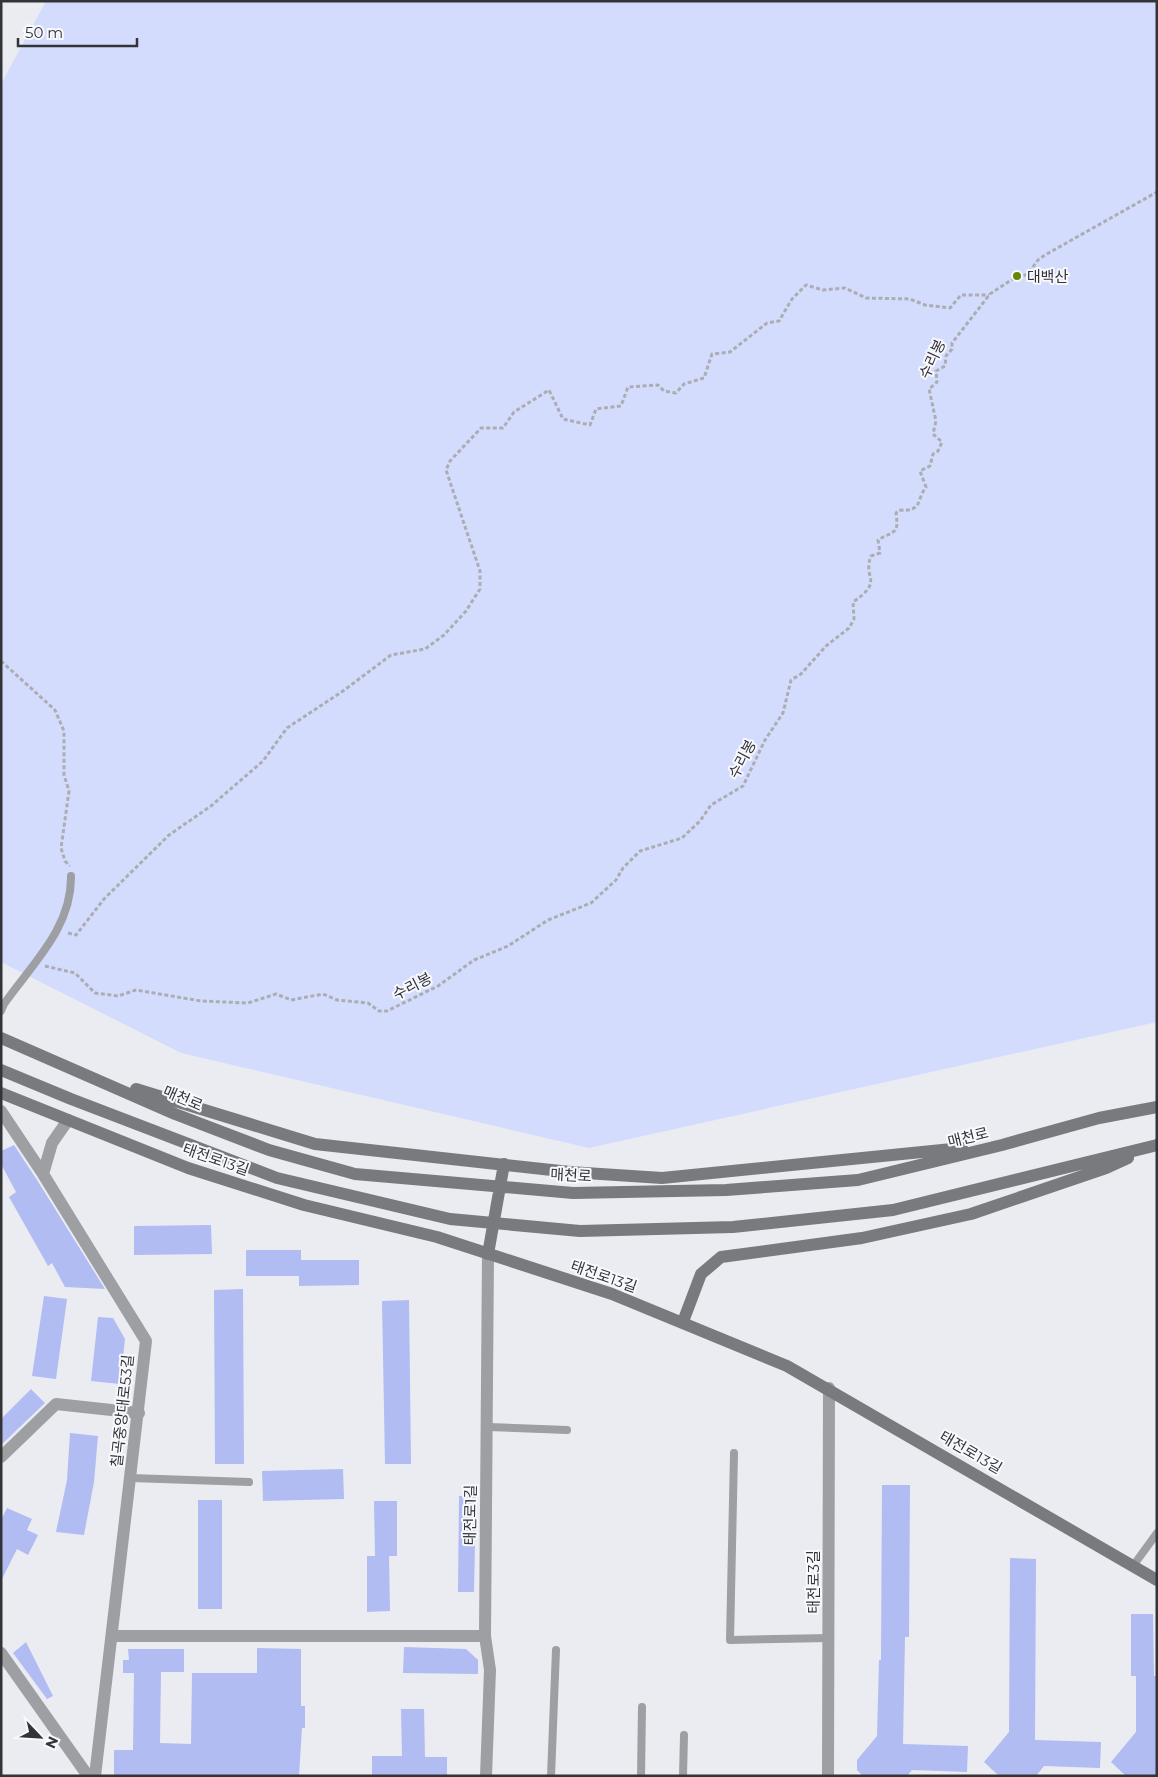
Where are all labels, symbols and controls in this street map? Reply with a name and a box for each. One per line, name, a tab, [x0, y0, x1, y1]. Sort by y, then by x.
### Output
scale bar	[18, 15, 136, 47]
text: 50 m	[25, 23, 63, 42]
place label: 대백산	[1027, 267, 1069, 286]
marker: 대백산	[1011, 270, 1023, 282]
street label: 수리봉	[915, 336, 949, 382]
street label: 수리봉	[724, 736, 760, 782]
street label: 수리봉	[389, 968, 435, 1004]
street label: 매천로	[160, 1081, 206, 1115]
street label: 매천로	[946, 1123, 990, 1151]
street label: 태전로13길	[180, 1139, 252, 1179]
street label: 매천로	[550, 1164, 592, 1186]
street label: 태전로13길	[568, 1256, 640, 1296]
street label: 칠곡중앙대로53길	[107, 1354, 137, 1468]
street label: 태전로13길	[936, 1427, 1006, 1477]
street label: 태전로1길	[460, 1485, 480, 1545]
street label: 태전로3길	[804, 1550, 823, 1614]
north arrow	[15, 1712, 65, 1762]
text: N	[41, 1734, 62, 1751]

